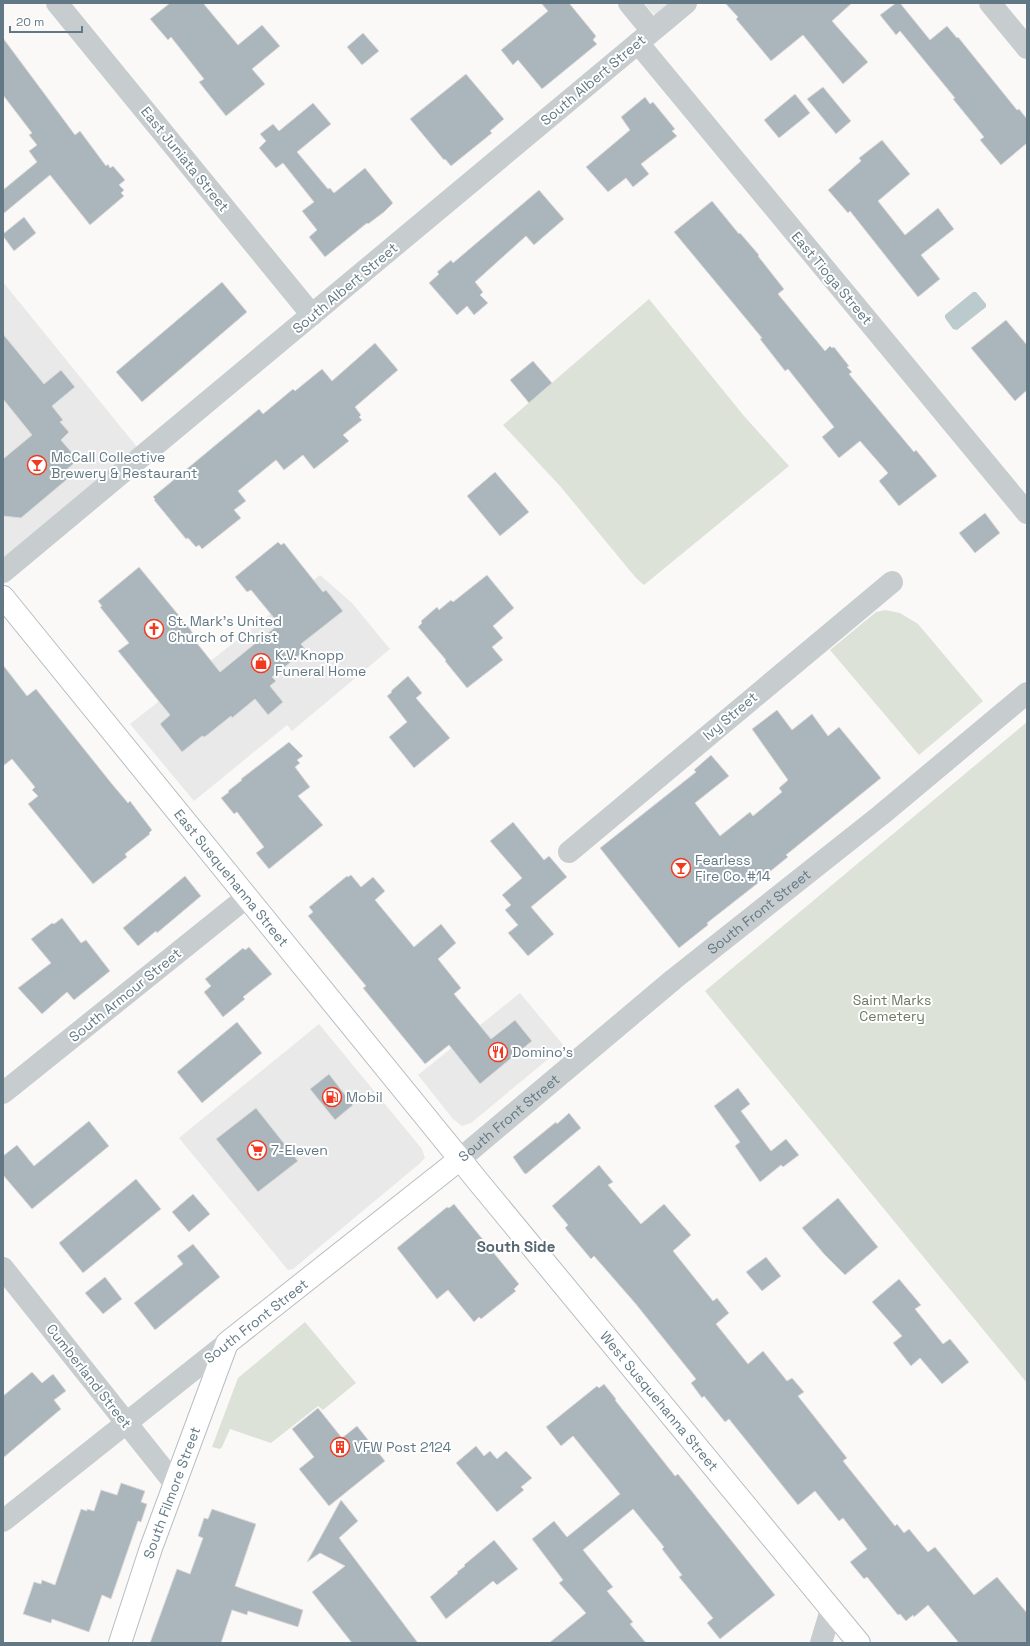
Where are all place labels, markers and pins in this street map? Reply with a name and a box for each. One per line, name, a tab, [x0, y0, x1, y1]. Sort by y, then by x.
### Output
place label: McCall Collective Brewery & Restaurant	[51, 448, 197, 482]
bar icon: McCall Collective Brewery & Restaurant	[26, 454, 48, 476]
place label: St. Mark's United Church of Christ	[168, 612, 282, 646]
church icon: St. Mark's United Church of Christ	[143, 618, 165, 640]
place label: K.V. Knopp Funeral Home	[275, 646, 366, 680]
shop icon: K.V. Knopp Funeral Home	[250, 652, 272, 674]
place label: Fearless Fire Co. #14	[695, 851, 771, 885]
bar icon: Fearless Fire Co. #14	[670, 857, 692, 879]
restaurant icon: Domino's	[487, 1041, 509, 1063]
place label: Domino's	[512, 1043, 573, 1061]
fuel station icon: Mobil	[321, 1086, 343, 1108]
place label: Mobil	[346, 1088, 383, 1106]
supermarket icon: 7-Eleven	[246, 1139, 268, 1161]
place label: 7-Eleven	[271, 1141, 328, 1159]
building icon: VFW Post 2124	[329, 1436, 351, 1458]
place label: VFW Post 2124	[354, 1438, 451, 1456]

